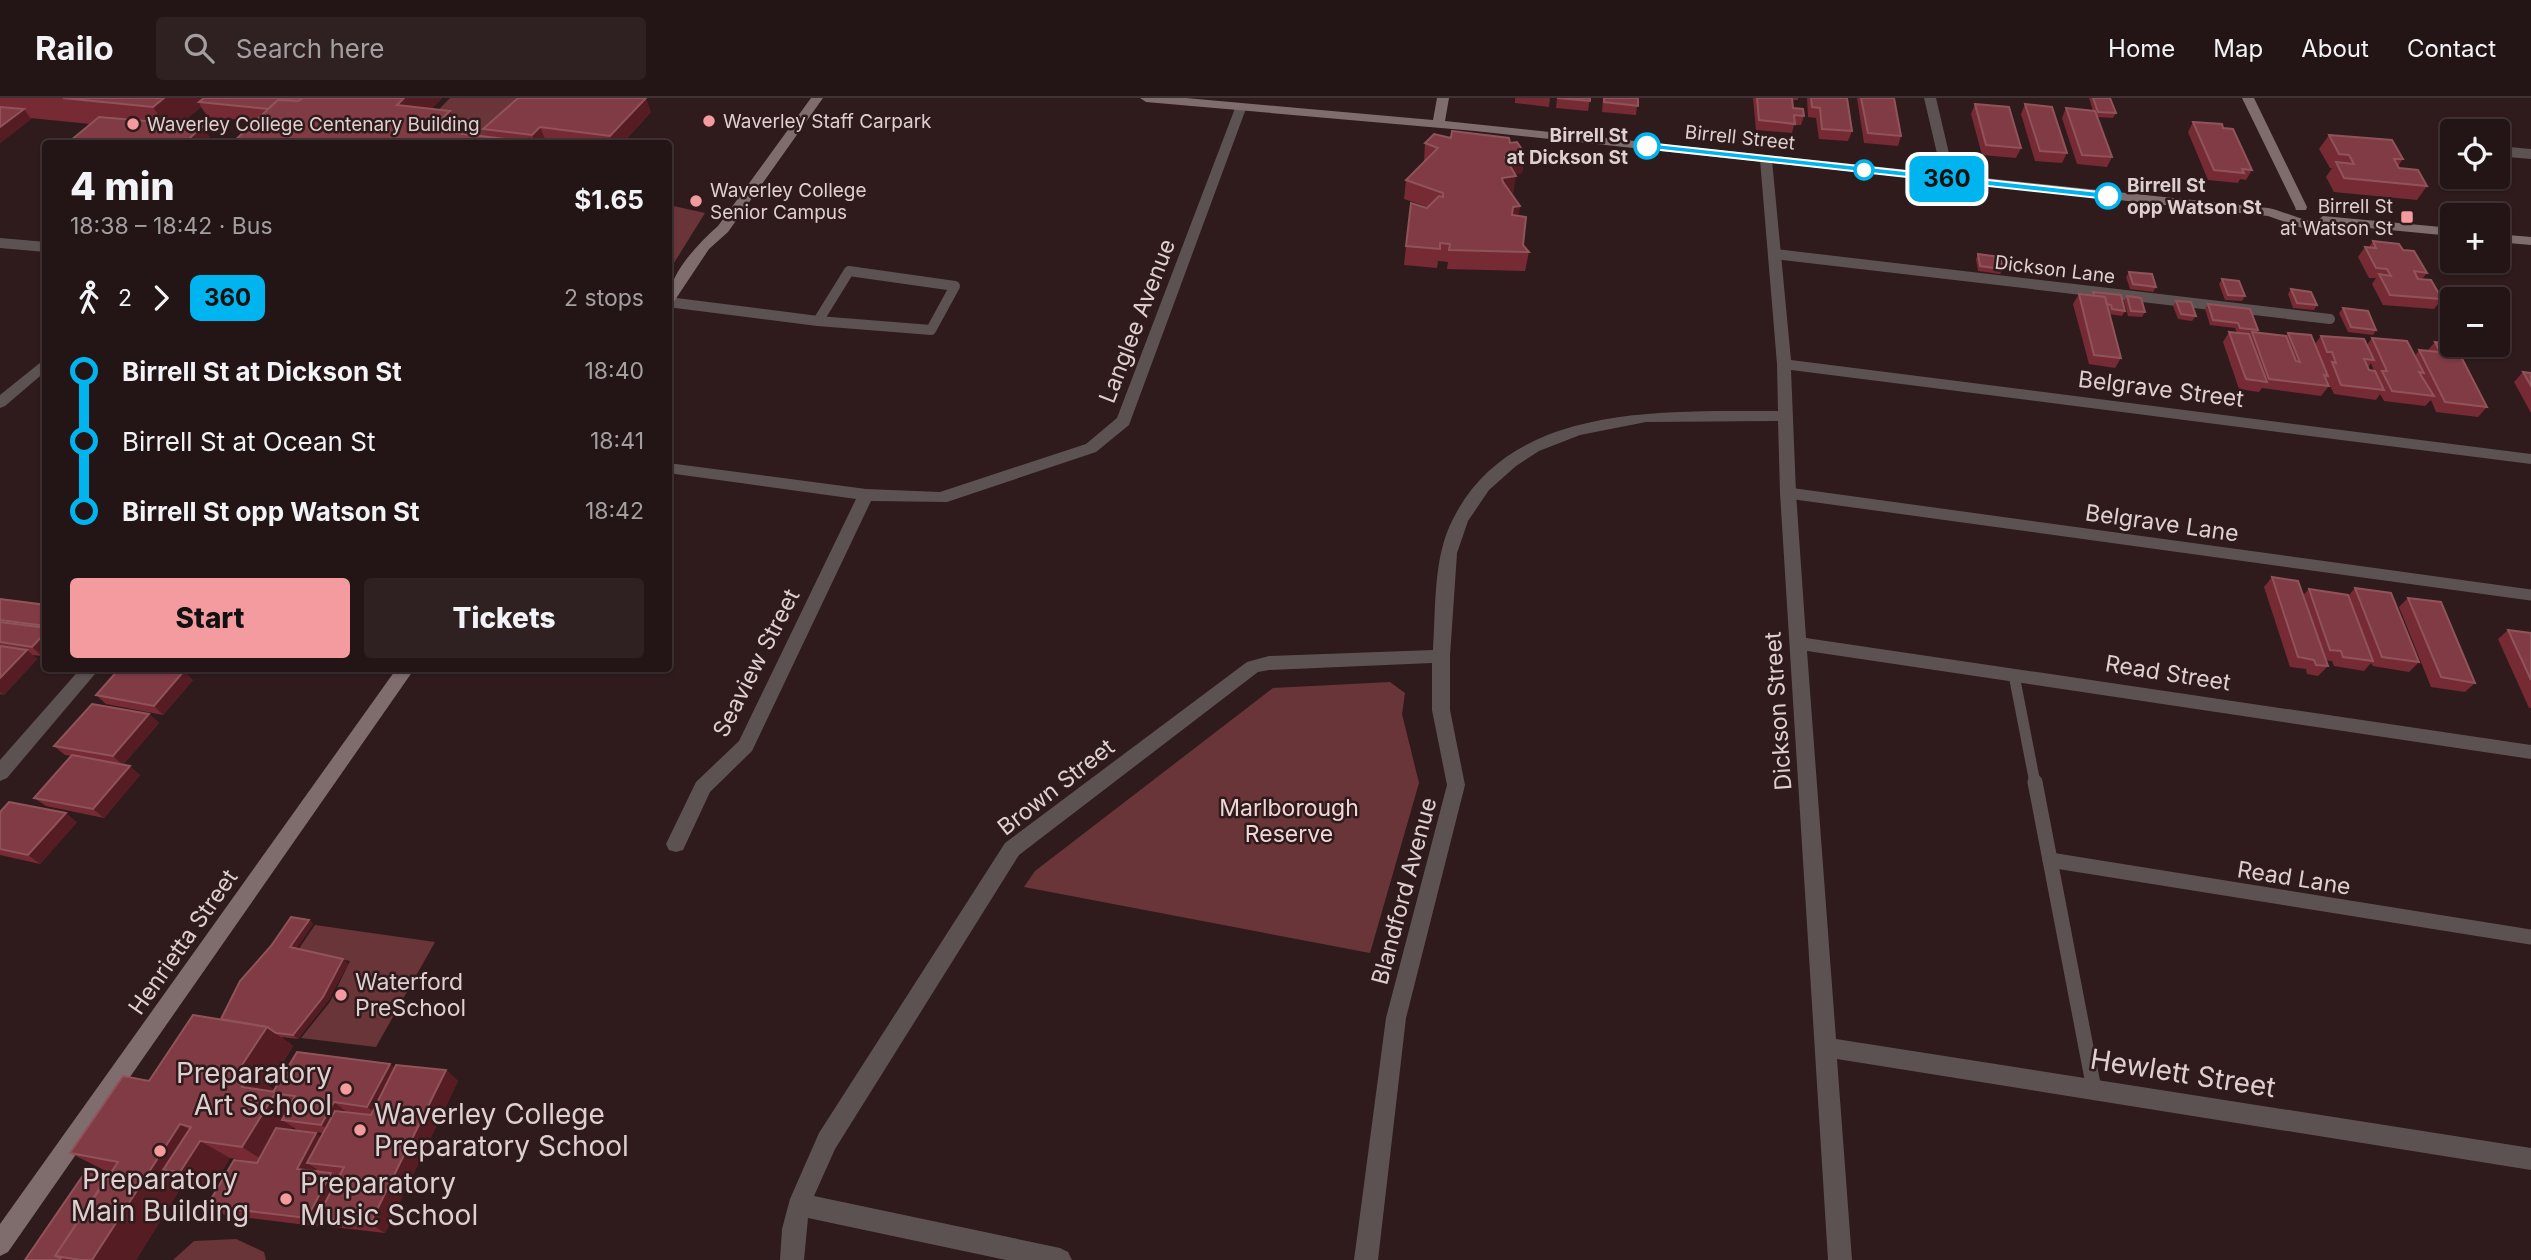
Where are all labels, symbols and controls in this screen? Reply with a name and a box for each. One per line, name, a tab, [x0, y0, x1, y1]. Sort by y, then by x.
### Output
search box	[156, 17, 646, 80]
text: Railo	[35, 28, 114, 68]
icon: search	[180, 29, 218, 67]
text: Search here	[236, 33, 384, 64]
text: Home	[2108, 34, 2175, 63]
text: Map	[2213, 34, 2263, 63]
text: About	[2301, 34, 2369, 63]
text: Contact	[2407, 34, 2496, 63]
place label: Waverley Staff Carpark	[723, 110, 932, 133]
place label: Waverley College Centenary Building	[147, 113, 480, 136]
marker: Waverley Staff Carpark	[701, 113, 717, 129]
marker: Waverley College Centenary Building	[125, 116, 141, 132]
map controls	[2440, 119, 2510, 357]
button: locate	[2440, 119, 2510, 189]
street label: Birrell Street	[1684, 120, 1796, 155]
place label: Birrell St at Dickson St	[1506, 124, 1628, 169]
marker: Birrell St at Dickson St	[1634, 133, 1660, 159]
line badge: 360	[1907, 156, 1987, 202]
unlabelled marker	[1854, 160, 1874, 180]
text: 4 min	[70, 163, 175, 209]
text: 360	[1923, 164, 1971, 193]
place label: Birrell St opp Watson St	[2127, 174, 2262, 219]
place label: Waverley College Senior Campus	[710, 179, 867, 224]
marker: Birrell St opp Watson St	[2095, 183, 2121, 209]
text: $1.65	[574, 184, 644, 215]
marker: Waverley College Senior Campus	[688, 193, 704, 209]
place label: Birrell St at Watson St	[2280, 195, 2393, 240]
button: +	[2440, 203, 2510, 273]
marker: Birrell St at Watson St	[2399, 209, 2415, 225]
text: 18:38 – 18:42 · Bus	[70, 212, 273, 240]
street label: Langlee Avenue	[1093, 235, 1181, 407]
street label: Dickson Lane	[1993, 251, 2117, 288]
icon: walk	[70, 279, 108, 317]
icon: forward	[142, 279, 180, 317]
text: 360	[204, 283, 251, 312]
text: 2	[118, 284, 132, 312]
text: 2 stops	[564, 284, 644, 312]
button: −	[2440, 287, 2510, 357]
text: Birrell St at Dickson St	[122, 356, 402, 387]
text: 18:40	[584, 357, 644, 385]
street label: Belgrave Street	[2077, 365, 2246, 413]
text: Birrell St at Ocean St	[122, 426, 375, 457]
text: 18:41	[590, 427, 644, 455]
text: Birrell St opp Watson St	[122, 496, 420, 527]
text: 18:42	[585, 497, 644, 525]
street label: Belgrave Lane	[2083, 498, 2241, 548]
button: Start	[70, 578, 350, 658]
button: Tickets	[364, 578, 644, 658]
street label: Seaview Street	[707, 584, 806, 742]
street label: Dickson Street	[1758, 630, 1798, 791]
street label: Read Street	[2103, 649, 2233, 697]
street label: Brown Street	[992, 732, 1120, 841]
park label: Marlborough Reserve	[1219, 794, 1359, 848]
street label: Blandford Avenue	[1366, 794, 1442, 988]
street label: Read Lane	[2235, 855, 2353, 901]
street label: Henrietta Street	[122, 864, 244, 1020]
place label: Waterford PreSchool	[355, 968, 466, 1022]
marker: Waterford PreSchool	[333, 987, 349, 1003]
street label: Hewlett Street	[2088, 1042, 2278, 1104]
place label: Preparatory Art School	[176, 1056, 332, 1122]
marker: Preparatory Art School	[338, 1081, 354, 1097]
place label: Waverley College Preparatory School	[374, 1097, 629, 1163]
marker: Waverley College Preparatory School	[352, 1122, 368, 1138]
marker: Preparatory Main Building	[152, 1143, 168, 1159]
place label: Preparatory Main Building	[71, 1162, 249, 1228]
place label: Preparatory Music School	[300, 1166, 478, 1232]
marker: Preparatory Music School	[278, 1191, 294, 1207]

